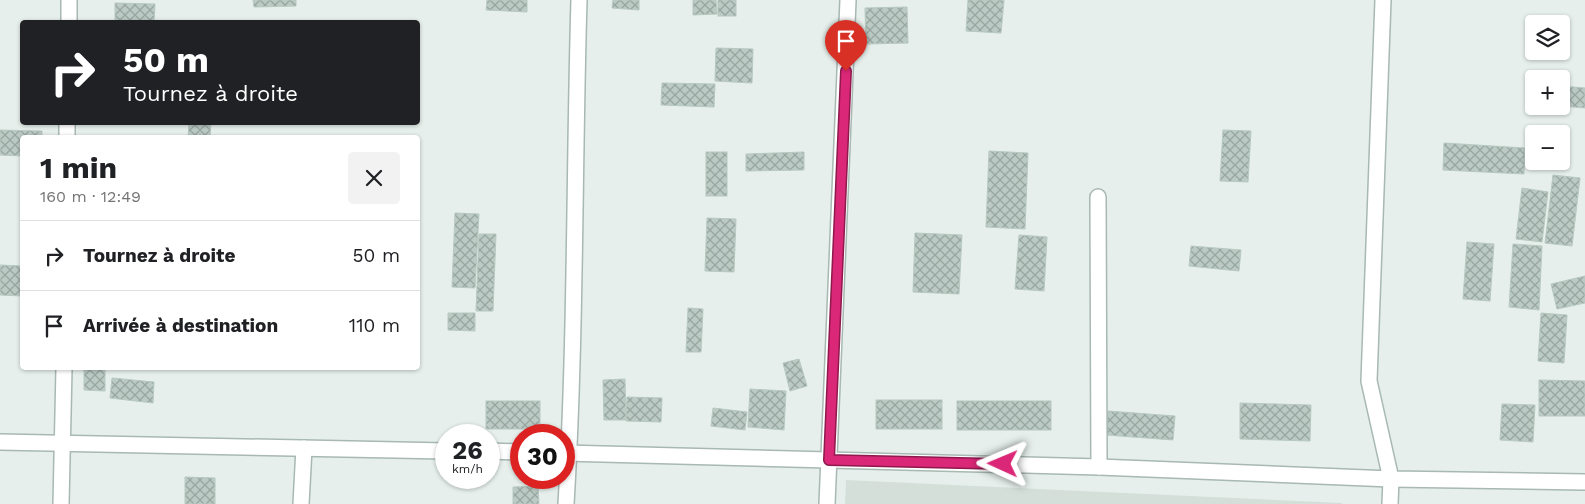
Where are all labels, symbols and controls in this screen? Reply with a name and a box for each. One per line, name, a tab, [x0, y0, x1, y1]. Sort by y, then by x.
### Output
map controls	[1525, 15, 1570, 170]
button: layers	[1525, 15, 1570, 60]
pin	[825, 20, 867, 71]
icon: arrive	[832, 27, 860, 55]
text: 50 m	[123, 39, 209, 81]
icon: right	[40, 40, 105, 105]
button: +	[1525, 70, 1570, 115]
text: Tournez à droite	[123, 81, 298, 106]
button: −	[1525, 125, 1570, 170]
text: 1 min	[40, 150, 117, 185]
button: close	[348, 152, 400, 204]
text: 160 m · 12:49	[40, 187, 141, 206]
icon: right	[40, 242, 68, 270]
text: Tournez à droite	[83, 244, 235, 267]
text: 50 m	[353, 244, 400, 267]
icon: arrive	[40, 312, 68, 340]
text: Arrivée à destination	[83, 314, 278, 337]
text: 110 m	[349, 314, 400, 337]
speed limit sign: 30	[510, 424, 575, 489]
text: 26	[452, 436, 483, 465]
position arrow	[976, 437, 1028, 489]
text: km/h	[452, 462, 483, 476]

